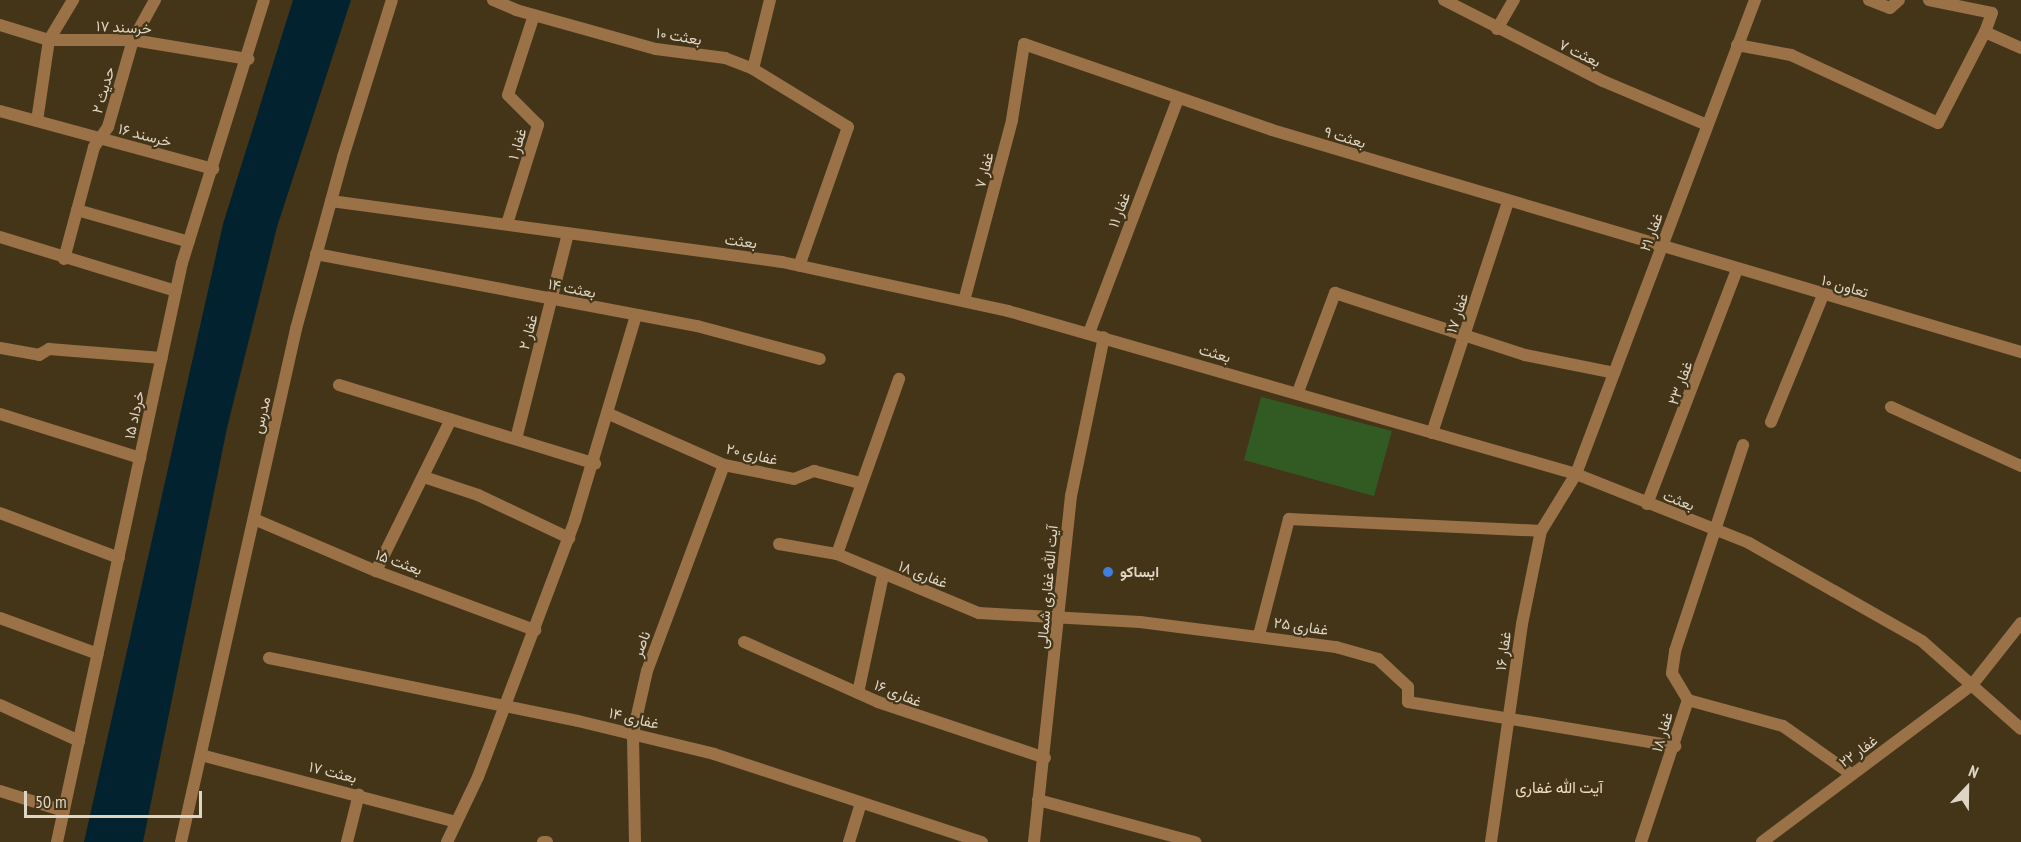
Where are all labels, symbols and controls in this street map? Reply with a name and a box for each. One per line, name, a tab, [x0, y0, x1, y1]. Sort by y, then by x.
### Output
street label: خرسند ۱۷	[96, 17, 152, 37]
street label: بعثت ۱۰	[655, 24, 703, 48]
street label: بعثت ۷	[1556, 35, 1604, 71]
street label: حدیث ۲	[88, 65, 118, 115]
street label: خرسند ۱۶	[116, 119, 174, 151]
street label: بعثت ۹	[1322, 122, 1368, 152]
street label: غفار ۱	[504, 126, 530, 162]
street label: غفار ۷	[971, 150, 997, 190]
street label: غفار ۱۱	[1104, 190, 1134, 230]
street label: غفار ۲۱	[1635, 210, 1667, 254]
street label: بعثت	[724, 230, 758, 252]
street label: تعاون ۱۰	[1820, 271, 1870, 301]
street label: بعثت ۱۴	[547, 275, 597, 301]
street label: غفار ۱۷	[1442, 291, 1472, 335]
street label: غفار ۲	[515, 313, 541, 351]
street label: بعثت	[1197, 340, 1233, 366]
street label: غفار ۲۳	[1664, 359, 1696, 407]
street label: ۱۵ خرداد	[120, 389, 148, 441]
street label: مدرس	[248, 395, 274, 435]
street label: غفاری ۲۰	[725, 439, 779, 469]
street label: بعثت	[1661, 486, 1697, 514]
street label: آیت الله غفاری شمالی	[1033, 525, 1061, 649]
street label: بعثت ۱۵	[373, 545, 425, 579]
street label: غفاری ۱۸	[896, 556, 950, 592]
place label: ایساکو	[1120, 563, 1159, 581]
marker: ایساکو	[1101, 565, 1115, 579]
street label: غفاری ۲۵	[1273, 613, 1329, 639]
street label: ناصر	[628, 628, 654, 660]
street label: غفار ۱۶	[1491, 630, 1515, 672]
street label: غفاری ۱۶	[872, 675, 924, 711]
street label: غفاری ۱۴	[607, 703, 661, 733]
street label: غفار ۱۸	[1647, 710, 1677, 754]
street label: غفار ۲۲	[1835, 731, 1881, 771]
street label: بعثت ۱۷	[307, 757, 359, 787]
north arrow	[1937, 758, 1997, 818]
text: N	[1966, 760, 1981, 782]
district label: آیت الله غفاری	[1515, 777, 1603, 797]
scale bar	[27, 779, 206, 817]
text: 50 m	[35, 790, 67, 813]

